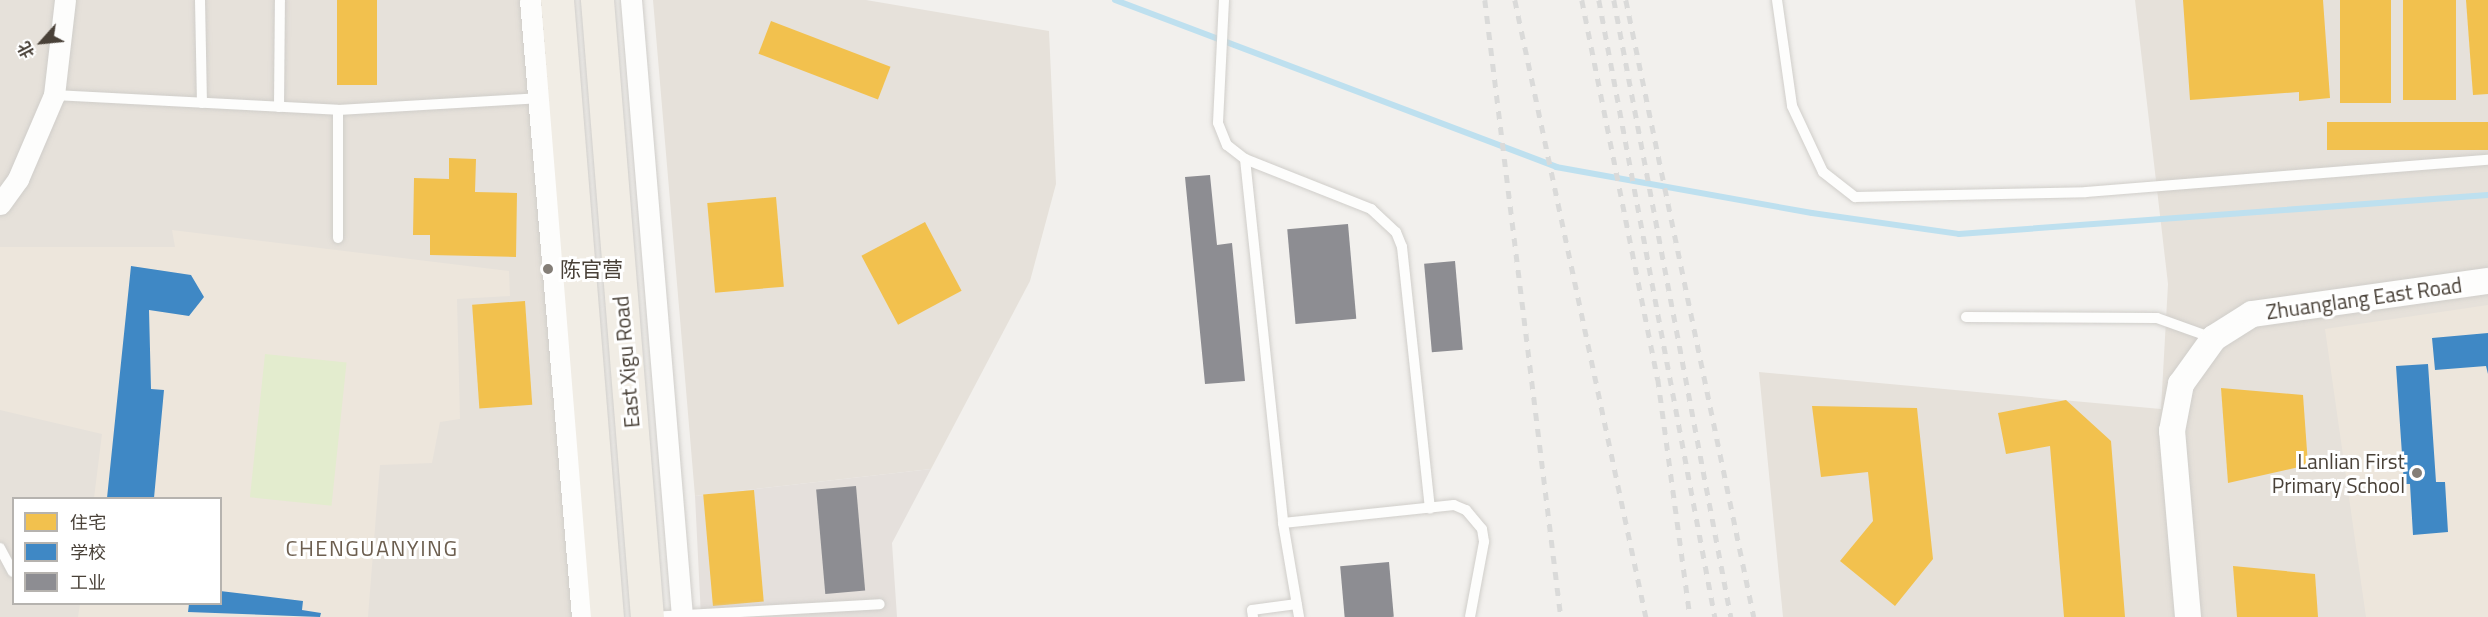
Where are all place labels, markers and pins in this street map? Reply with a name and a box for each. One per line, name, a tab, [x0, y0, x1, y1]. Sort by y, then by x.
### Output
place label: 陈官营	[560, 256, 623, 282]
marker: 陈官营	[541, 262, 555, 276]
place label: Lanlian First Primary School	[2272, 448, 2405, 498]
marker: Lanlian First Primary School	[2410, 466, 2424, 480]

